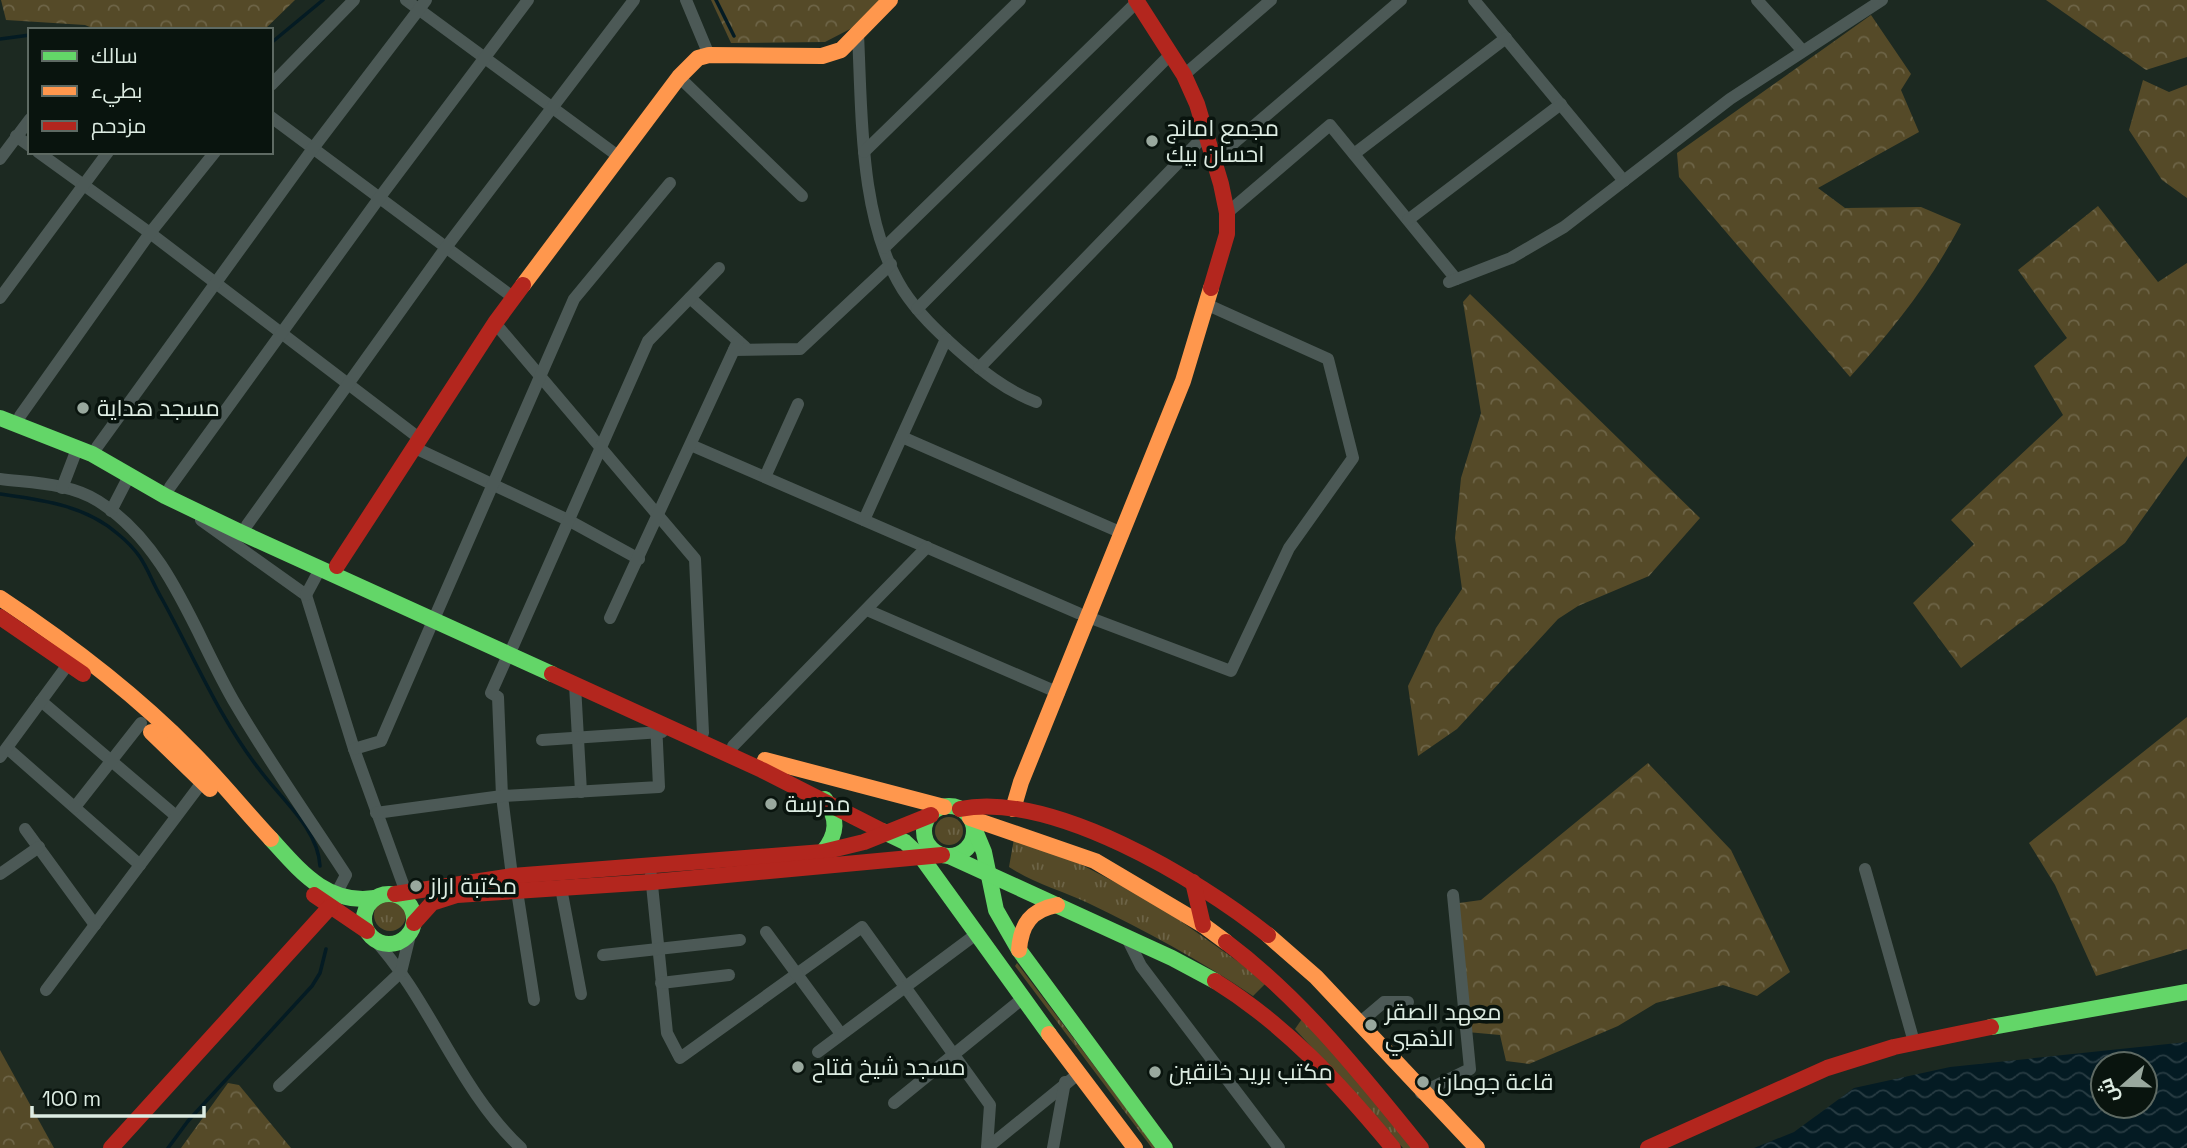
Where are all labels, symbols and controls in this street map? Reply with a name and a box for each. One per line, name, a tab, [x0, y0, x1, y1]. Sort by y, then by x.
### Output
legend	[28, 28, 273, 154]
text: سالك	[91, 42, 138, 69]
text: بطيء	[91, 77, 142, 107]
text: مزدحم	[91, 112, 146, 140]
place label: مجمع امانج احسان بيك	[1166, 113, 1279, 169]
marker: مجمع امانج احسان بيك	[1144, 133, 1160, 149]
place label: مسجد هداية	[97, 393, 220, 423]
marker: مسجد هداية	[75, 400, 91, 416]
place label: مدرسة	[785, 789, 850, 819]
marker: مدرسة	[763, 796, 779, 812]
place label: مكتبة اراز	[428, 871, 517, 901]
marker: مكتبة اراز	[408, 878, 424, 894]
place label: معهد الصقر الذهبي	[1383, 997, 1502, 1056]
marker: معهد الصقر الذهبي	[1363, 1017, 1379, 1033]
north arrow	[2089, 1050, 2159, 1120]
place label: مسجد شيخ فتاح	[812, 1052, 966, 1083]
place label: مكتب بريد خانقين	[1169, 1057, 1333, 1087]
marker: مسجد شيخ فتاح	[790, 1059, 806, 1075]
marker: مكتب بريد خانقين	[1147, 1064, 1163, 1080]
place label: قاعة جومان	[1437, 1067, 1554, 1097]
scale bar	[32, 1074, 203, 1118]
marker: قاعة جومان	[1415, 1074, 1431, 1090]
text: ش	[2093, 1075, 2124, 1106]
text: 100 m	[42, 1085, 101, 1112]

